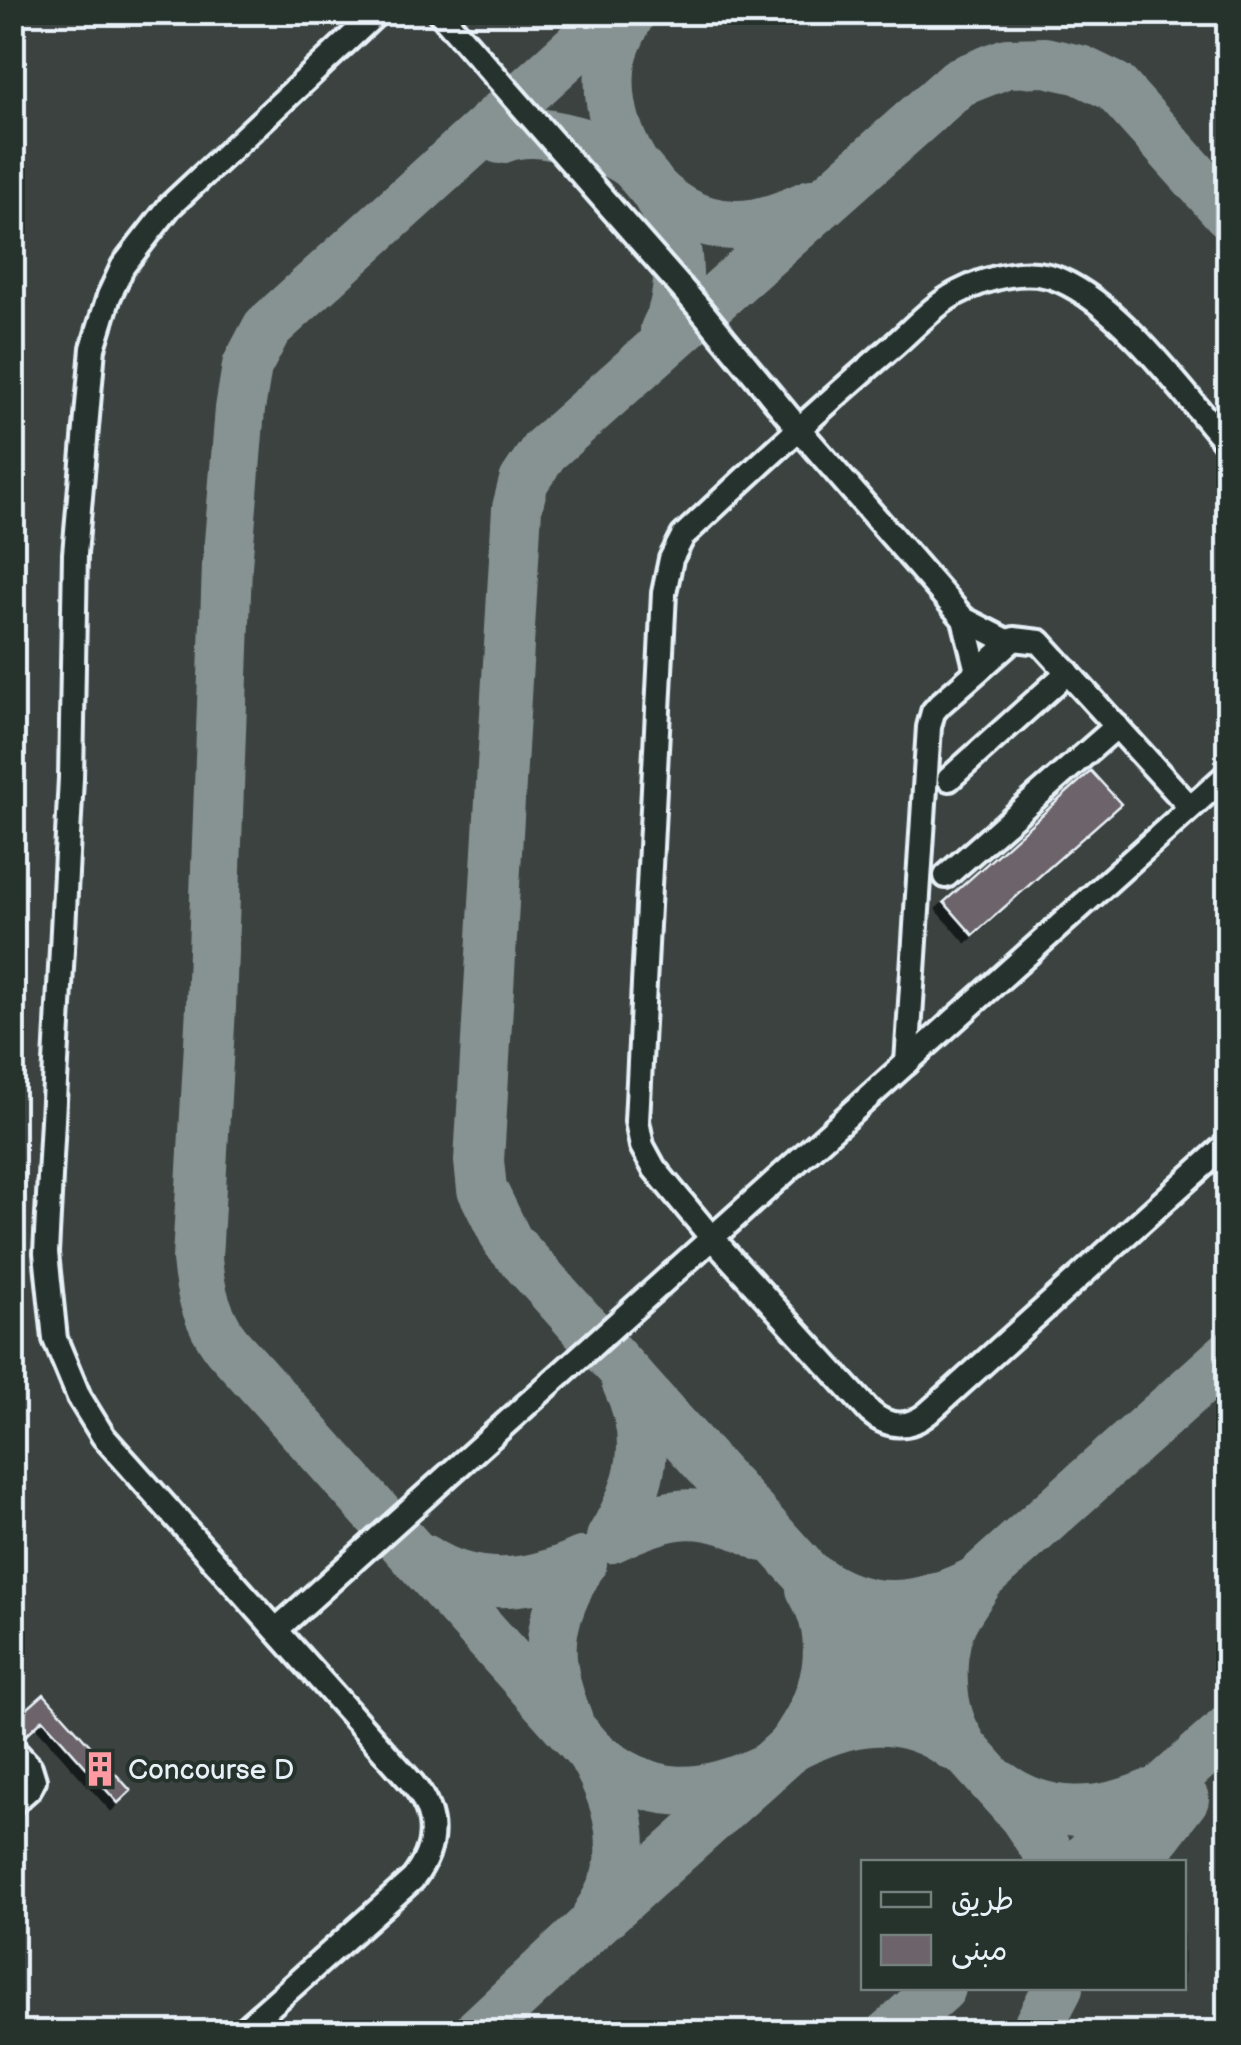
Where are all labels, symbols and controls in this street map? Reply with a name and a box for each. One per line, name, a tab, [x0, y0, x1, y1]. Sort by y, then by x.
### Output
building icon: Concourse D	[81, 1750, 119, 1788]
place label: Concourse D	[128, 1754, 294, 1787]
legend	[861, 1860, 1186, 1990]
text: طريق	[951, 1883, 1014, 1919]
text: مبنى	[951, 1933, 1007, 1969]

